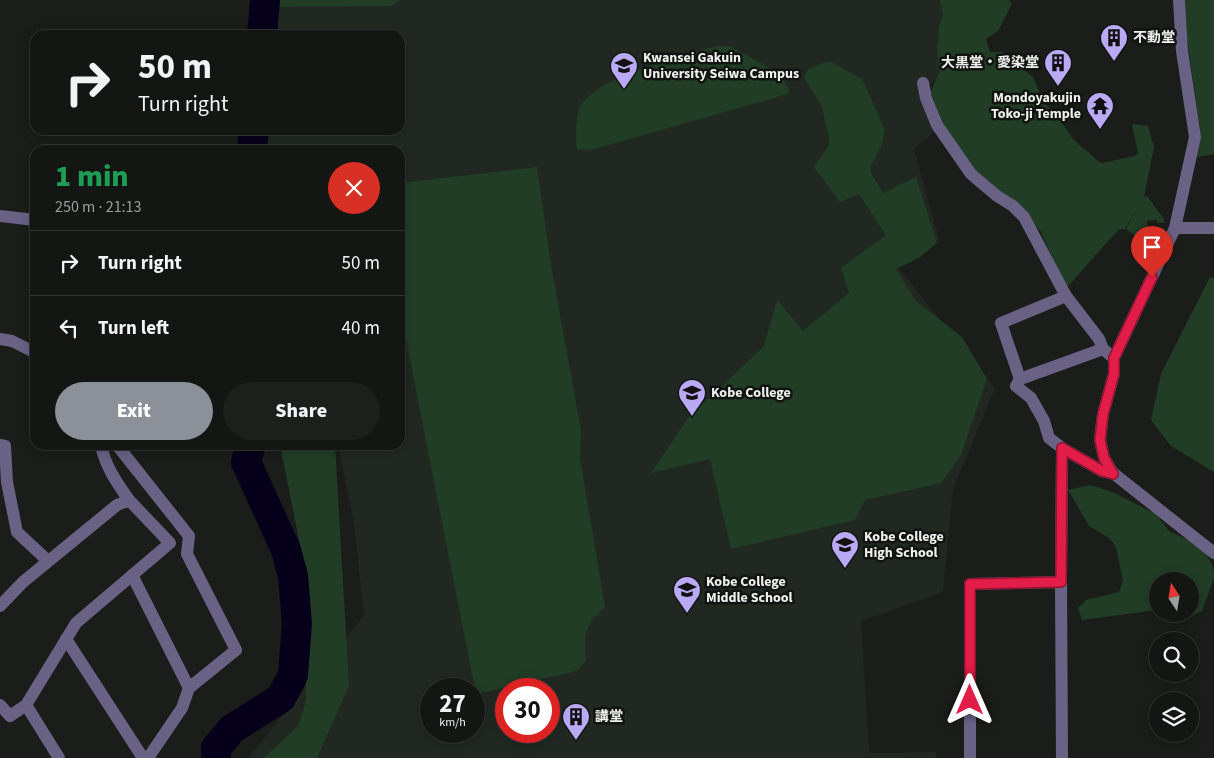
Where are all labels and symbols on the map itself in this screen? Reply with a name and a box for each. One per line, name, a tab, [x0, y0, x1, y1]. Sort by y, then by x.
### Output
building icon: 不動堂	[1099, 23, 1129, 62]
place label: 不動堂	[1133, 28, 1175, 48]
place label: Kwansei Gakuin University Seiwa Campus	[643, 48, 799, 84]
building icon: 大黒堂・愛染堂	[1043, 48, 1073, 87]
school or university icon: Kwansei Gakuin University Seiwa Campus	[609, 51, 639, 90]
place label: 大黒堂・愛染堂	[941, 53, 1039, 73]
place label: Mondoyakujin Toko-ji Temple	[991, 88, 1081, 124]
temple icon: Mondoyakujin Toko-ji Temple	[1085, 91, 1115, 130]
pin	[1131, 226, 1173, 277]
school or university icon: Kobe College	[677, 378, 707, 417]
place label: Kobe College	[711, 383, 791, 403]
place label: Kobe College High School	[864, 527, 944, 563]
school or university icon: Kobe College High School	[830, 530, 860, 569]
place label: Kobe College Middle School	[706, 572, 793, 608]
north arrow	[1149, 572, 1199, 622]
school or university icon: Kobe College Middle School	[672, 575, 702, 614]
position arrow	[943, 673, 995, 725]
speed limit sign: 30	[495, 678, 560, 743]
building icon: 講堂	[561, 702, 591, 741]
place label: 講堂	[595, 707, 623, 727]

